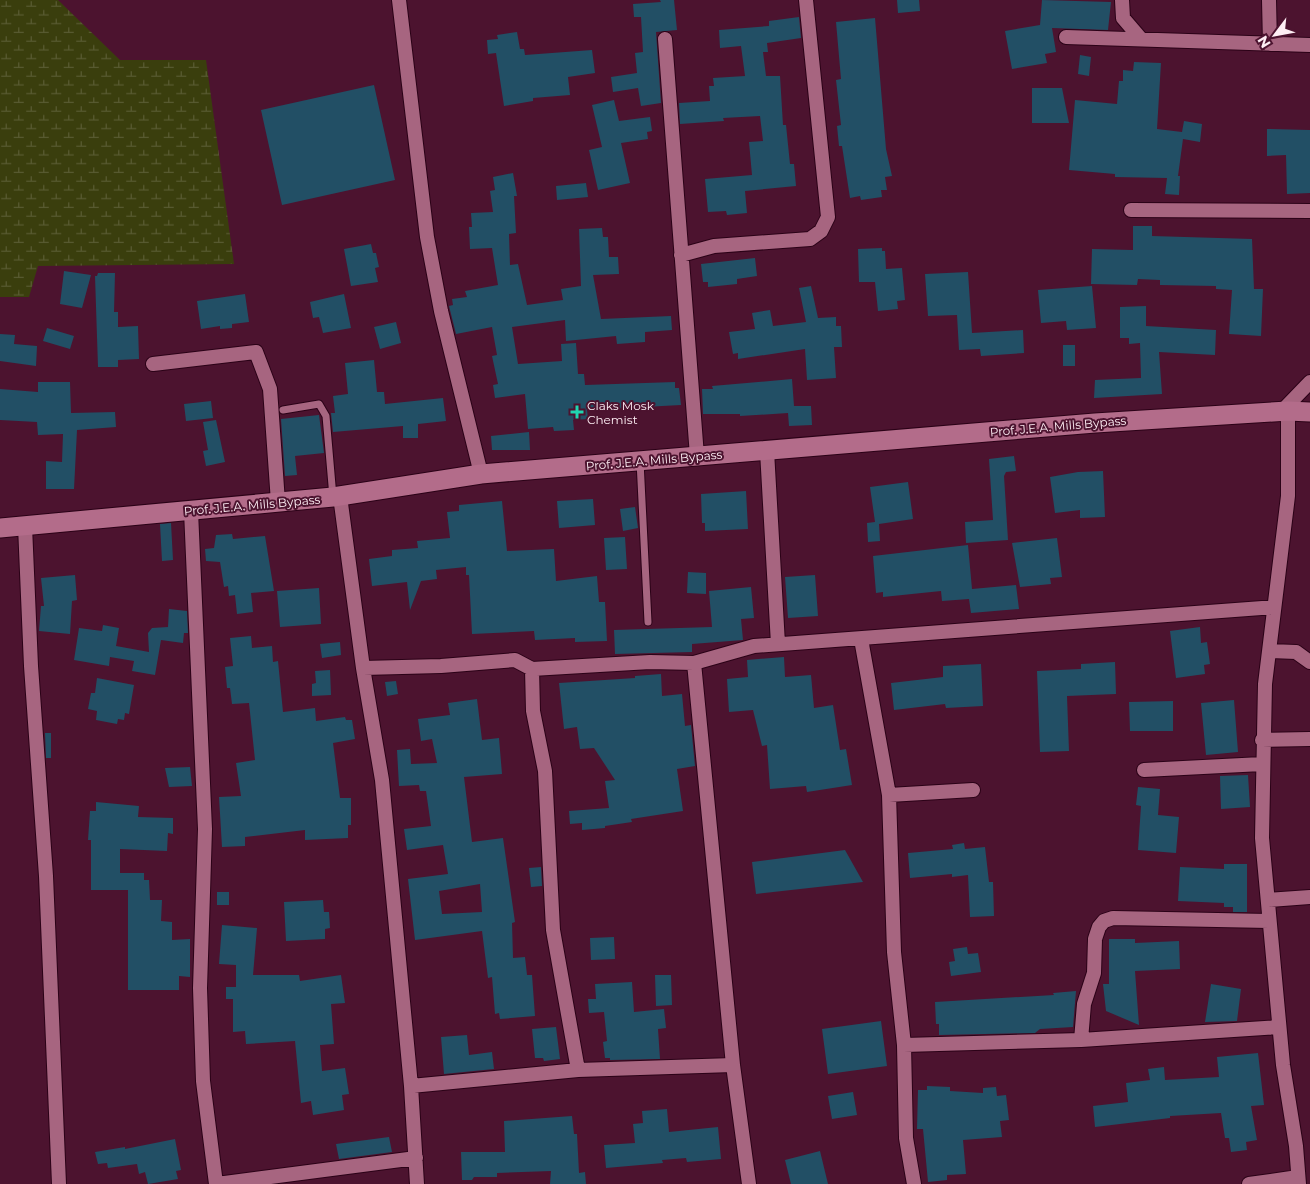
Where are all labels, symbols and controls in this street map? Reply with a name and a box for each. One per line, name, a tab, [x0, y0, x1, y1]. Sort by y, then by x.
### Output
north arrow	[1250, 10, 1300, 60]
text: N	[1253, 32, 1275, 51]
place label: Claks Mosk Chemist	[587, 398, 655, 427]
marker: Claks Mosk Chemist	[571, 406, 583, 418]
street label: Prof. J.E.A. Mills Bypass	[989, 413, 1127, 439]
street label: Prof. J.E.A. Mills Bypass	[585, 447, 723, 473]
street label: Prof. J.E.A. Mills Bypass	[183, 492, 321, 518]

